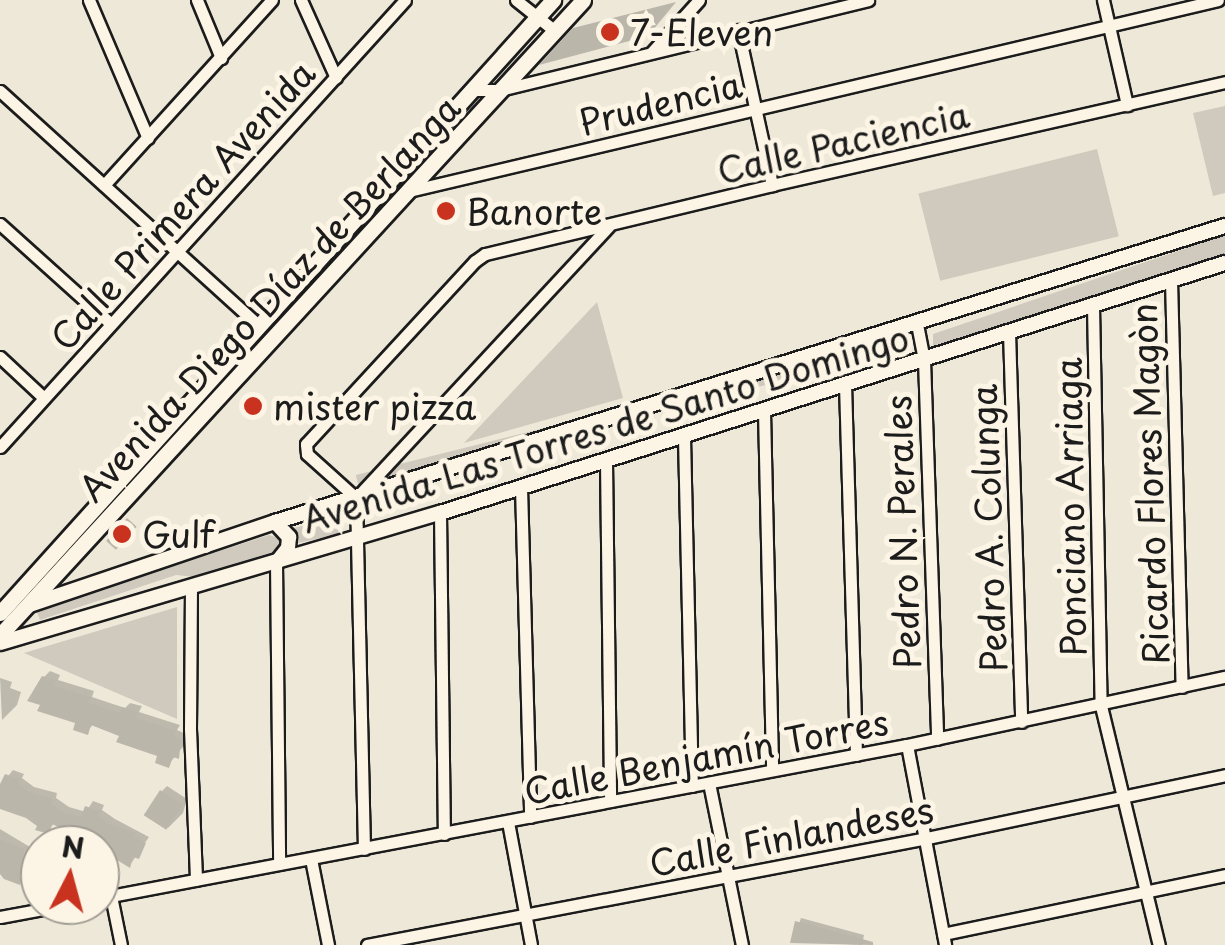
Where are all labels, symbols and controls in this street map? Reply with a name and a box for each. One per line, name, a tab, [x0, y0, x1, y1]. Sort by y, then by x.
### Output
place label: 7-Eleven	[630, 11, 773, 53]
marker: 7-Eleven	[599, 21, 621, 43]
street label: Calle Primera Avenida	[41, 51, 323, 359]
street label: Prudencia	[574, 63, 746, 143]
street label: Avenida Diego Díaz de Berlanga	[68, 85, 470, 511]
street label: Calle Paciencia	[713, 93, 973, 191]
place label: Banorte	[466, 190, 602, 232]
marker: Banorte	[435, 200, 457, 222]
street label: Ricardo Flores Magòn	[1122, 301, 1176, 667]
street label: Avenida Las Torres de Santo Domingo	[295, 315, 915, 541]
street label: Ponciano Arriaga	[1046, 357, 1094, 657]
street label: Pedro A. Colunga	[962, 382, 1014, 674]
place label: mister pizza	[273, 385, 478, 427]
street label: Pedro N. Perales	[876, 394, 928, 670]
marker: mister pizza	[242, 395, 264, 417]
place label: Gulf	[142, 513, 214, 555]
marker: Gulf	[111, 523, 133, 545]
street label: Calle Benjamín Torres	[520, 700, 892, 812]
street label: Calle Finlandeses	[645, 788, 937, 884]
text: N	[60, 824, 86, 869]
north arrow	[20, 825, 120, 925]

